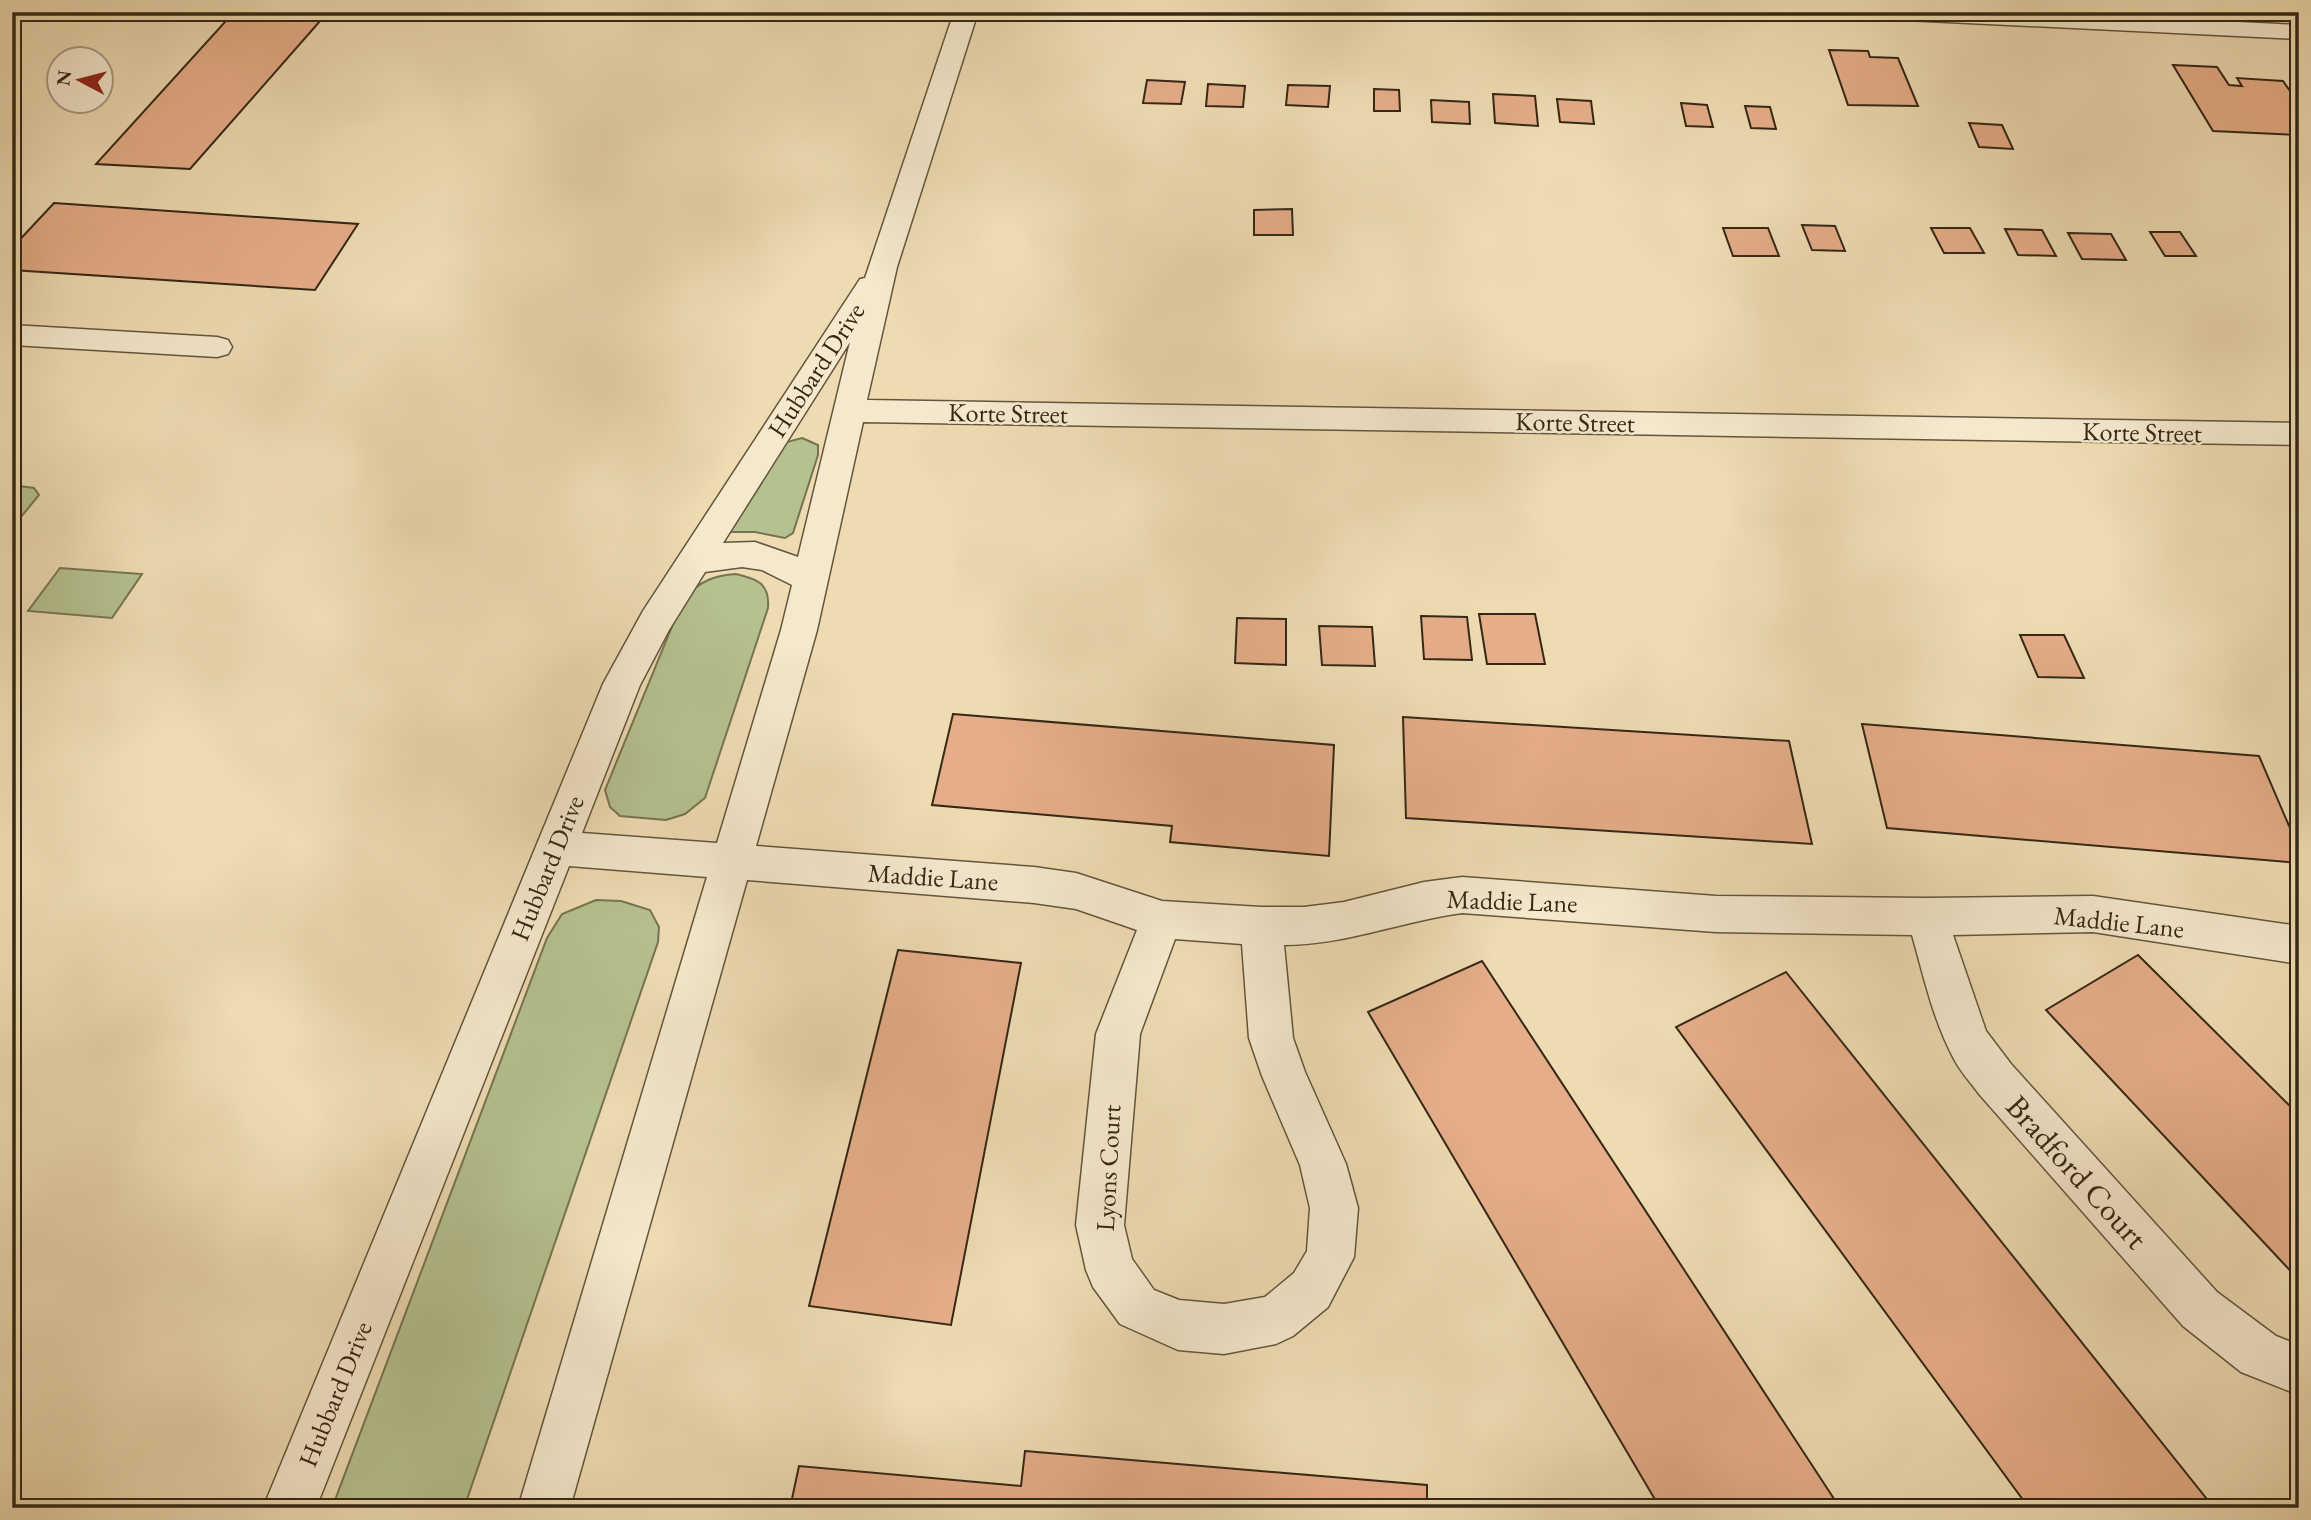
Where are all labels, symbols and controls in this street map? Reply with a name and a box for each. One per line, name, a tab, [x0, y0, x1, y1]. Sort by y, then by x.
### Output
north arrow	[46, 46, 116, 116]
text: N	[50, 68, 77, 87]
street label: Hubbard Drive	[760, 296, 872, 444]
street label: Korte Street	[948, 395, 1068, 431]
street label: Korte Street	[1515, 404, 1635, 440]
street label: Korte Street	[2082, 414, 2202, 450]
street label: Hubbard Drive	[502, 790, 592, 946]
street label: Maddie Lane	[867, 855, 999, 899]
street label: Maddie Lane	[1446, 882, 1578, 920]
street label: Maddie Lane	[2052, 898, 2186, 946]
street label: Bradford Court	[1997, 1086, 2157, 1258]
street label: Lyons Court	[1088, 1104, 1128, 1232]
street label: Hubbard Drive	[290, 1316, 380, 1472]

